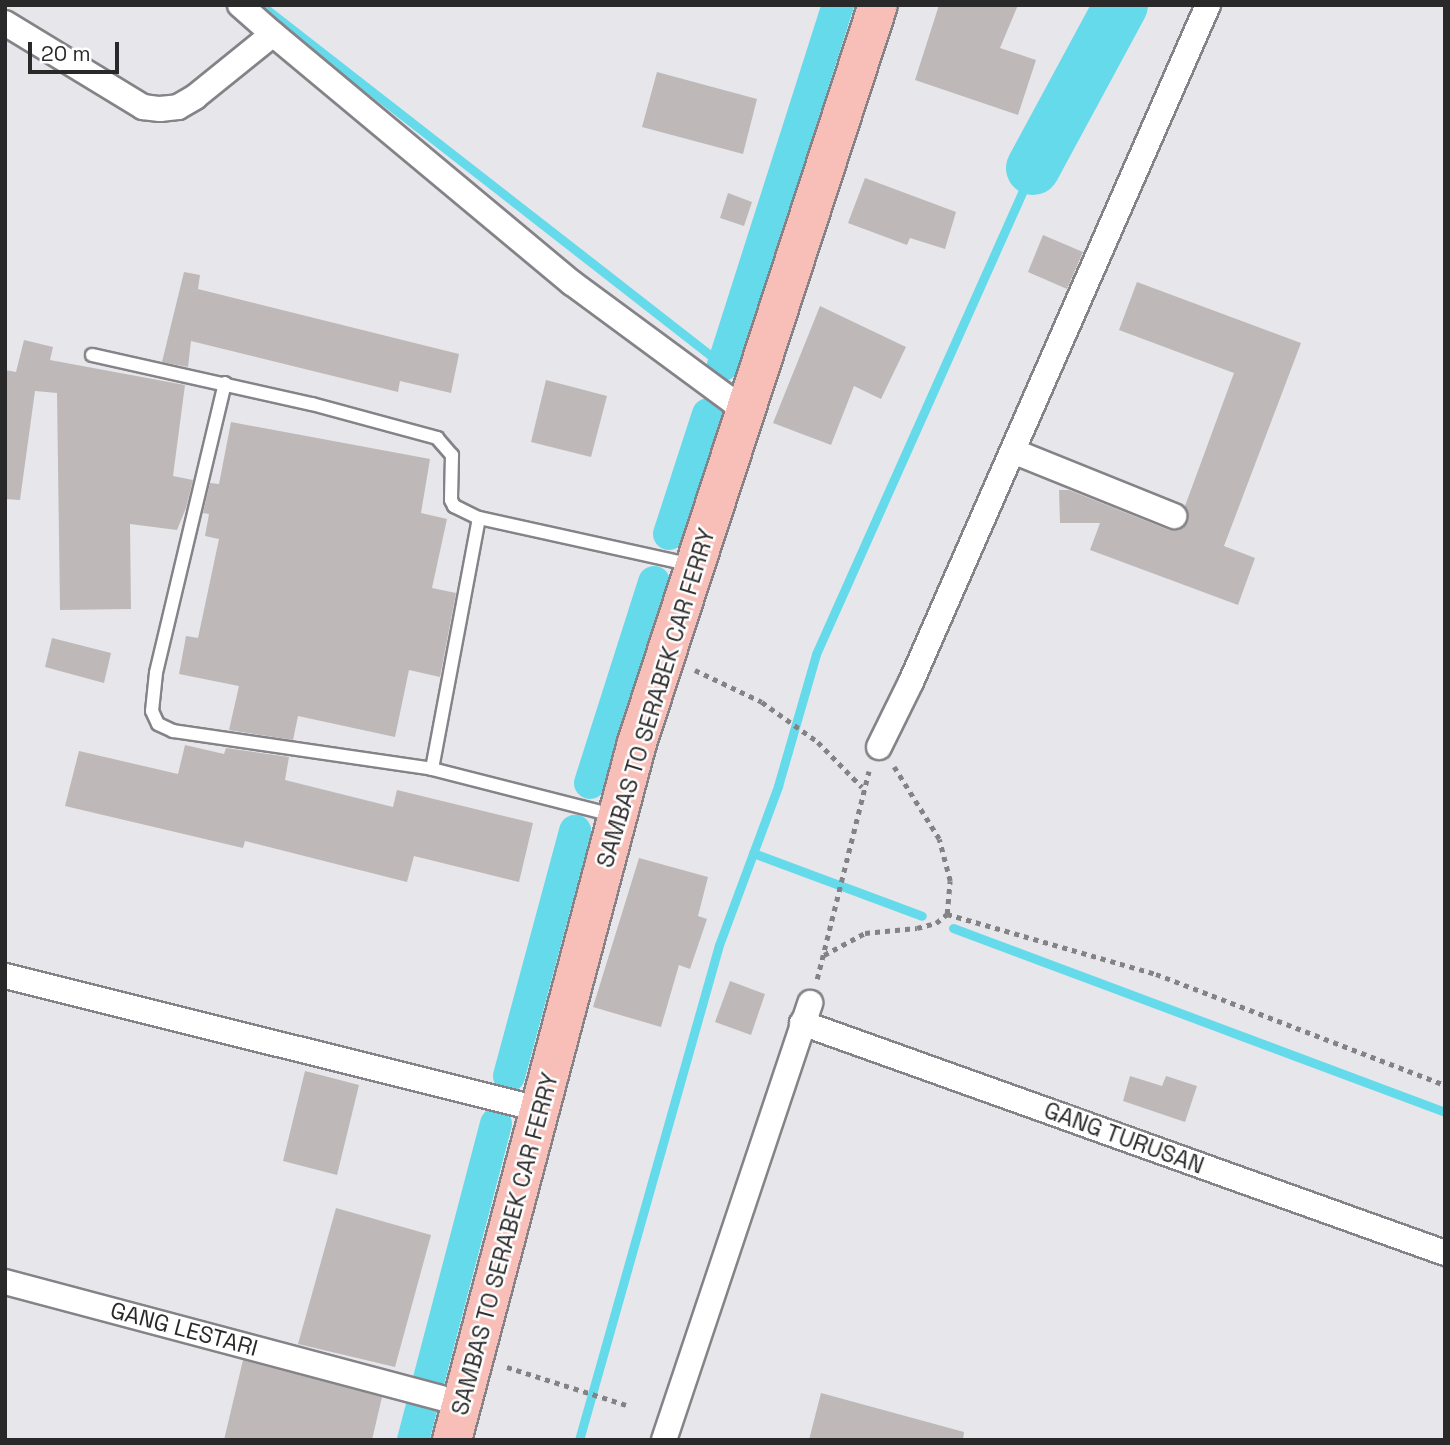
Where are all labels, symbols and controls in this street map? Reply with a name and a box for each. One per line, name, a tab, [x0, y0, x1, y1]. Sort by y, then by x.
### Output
scale bar	[32, 28, 122, 72]
text: 20 m	[41, 40, 91, 67]
street label: SAMBAS TO SERABEK CAR FERRY	[591, 525, 721, 871]
street label: SAMBAS TO SERABEK CAR FERRY	[446, 1070, 564, 1418]
street label: GANG TURUSAN	[1040, 1096, 1208, 1180]
street label: GANG LESTARI	[107, 1296, 261, 1362]

